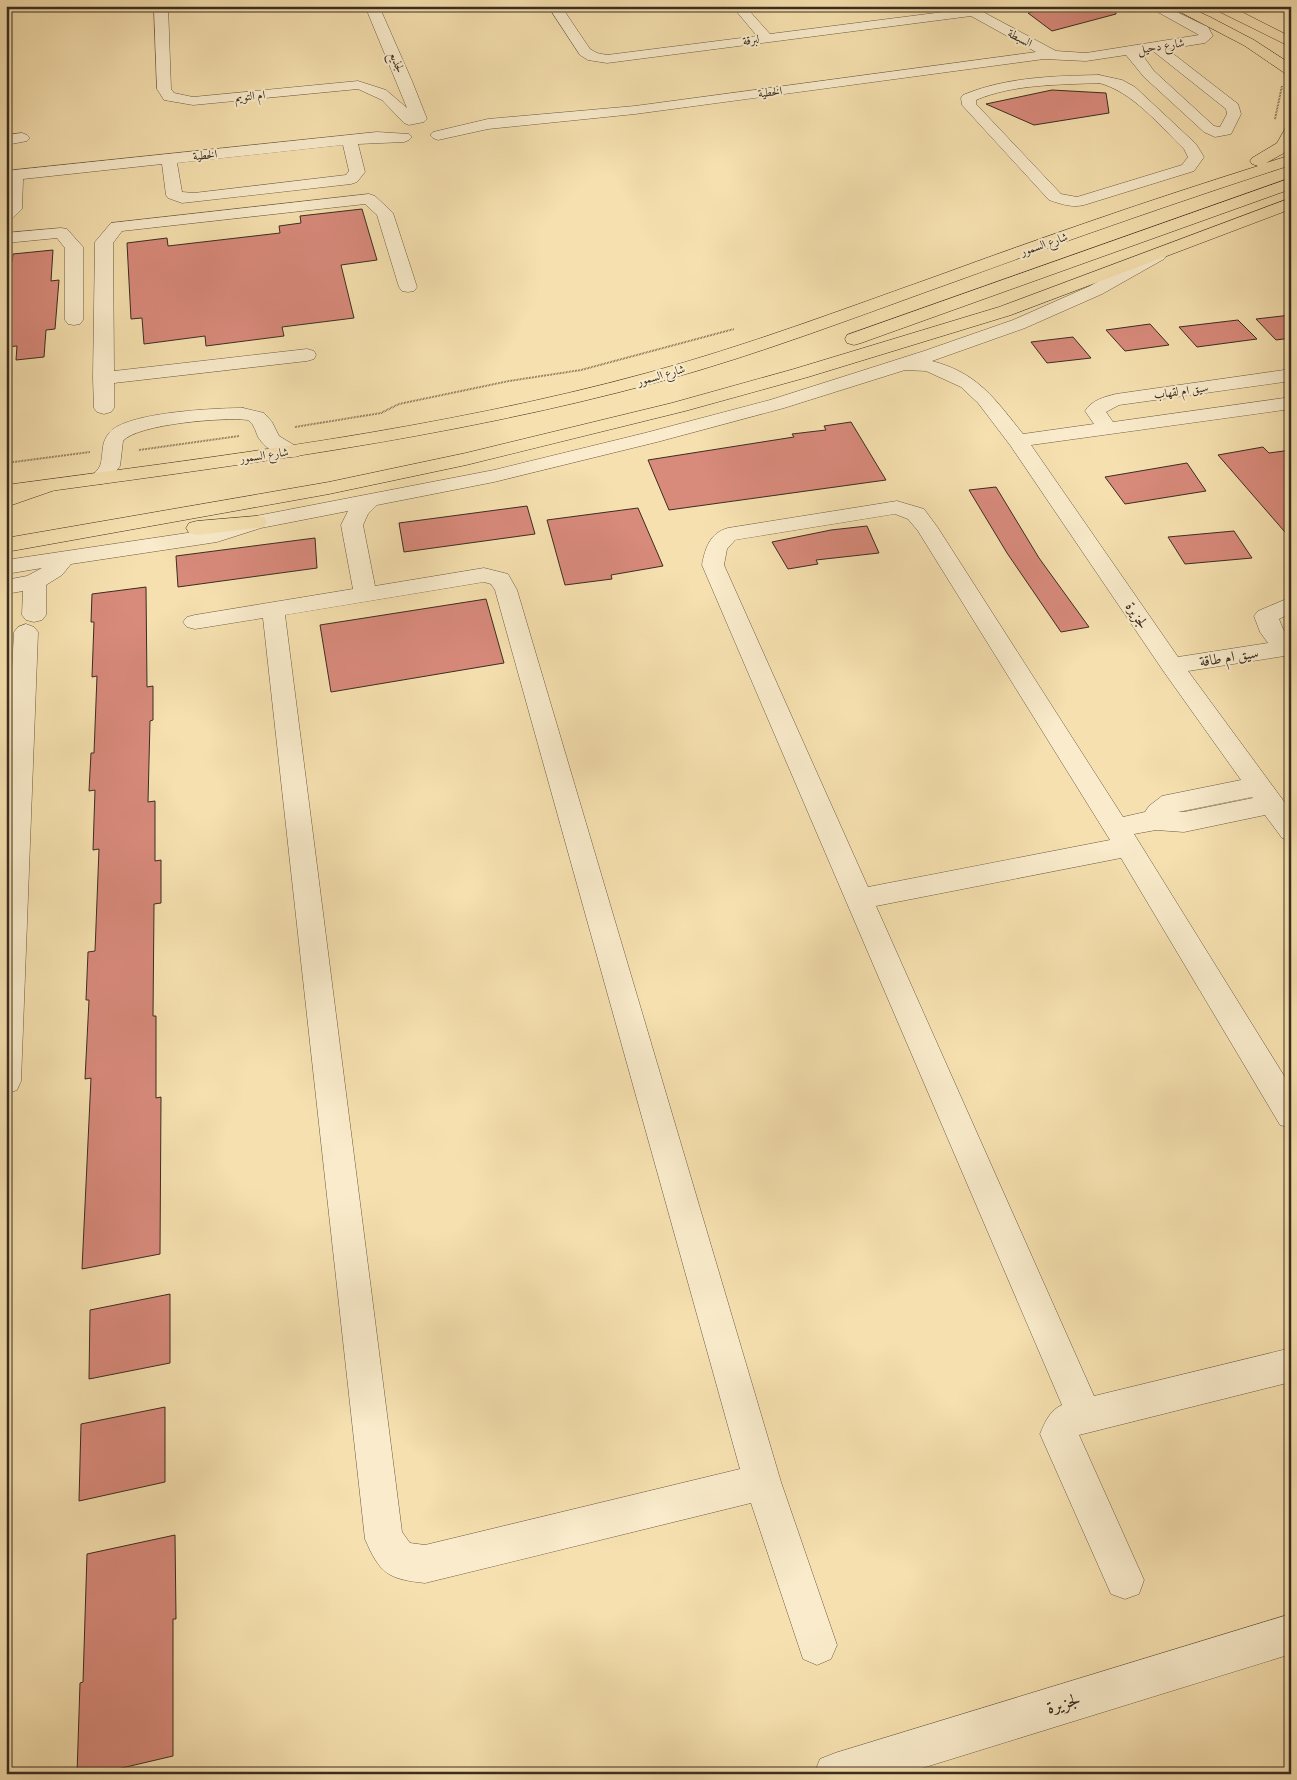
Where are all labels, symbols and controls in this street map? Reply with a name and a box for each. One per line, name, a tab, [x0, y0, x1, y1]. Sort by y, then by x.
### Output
street label: السبطة	[1005, 26, 1035, 51]
street label: لبرقة	[742, 32, 760, 49]
street label: شارع دحيل	[1137, 35, 1186, 61]
street label: لجذيع	[383, 49, 408, 77]
street label: الخطية	[757, 84, 783, 101]
street label: ام التويم	[234, 87, 267, 109]
street label: الخطية	[192, 147, 218, 164]
street label: شارع السمور	[1017, 229, 1071, 263]
street label: شارع السمور	[634, 361, 688, 393]
street label: سيق ام لقهاب	[1153, 380, 1210, 406]
street label: شارع السمور	[238, 445, 290, 469]
street label: لجزيرة	[1121, 598, 1152, 632]
street label: سيق ام طاقة	[1198, 643, 1260, 674]
street label: لجزيرة	[1043, 1687, 1083, 1719]

